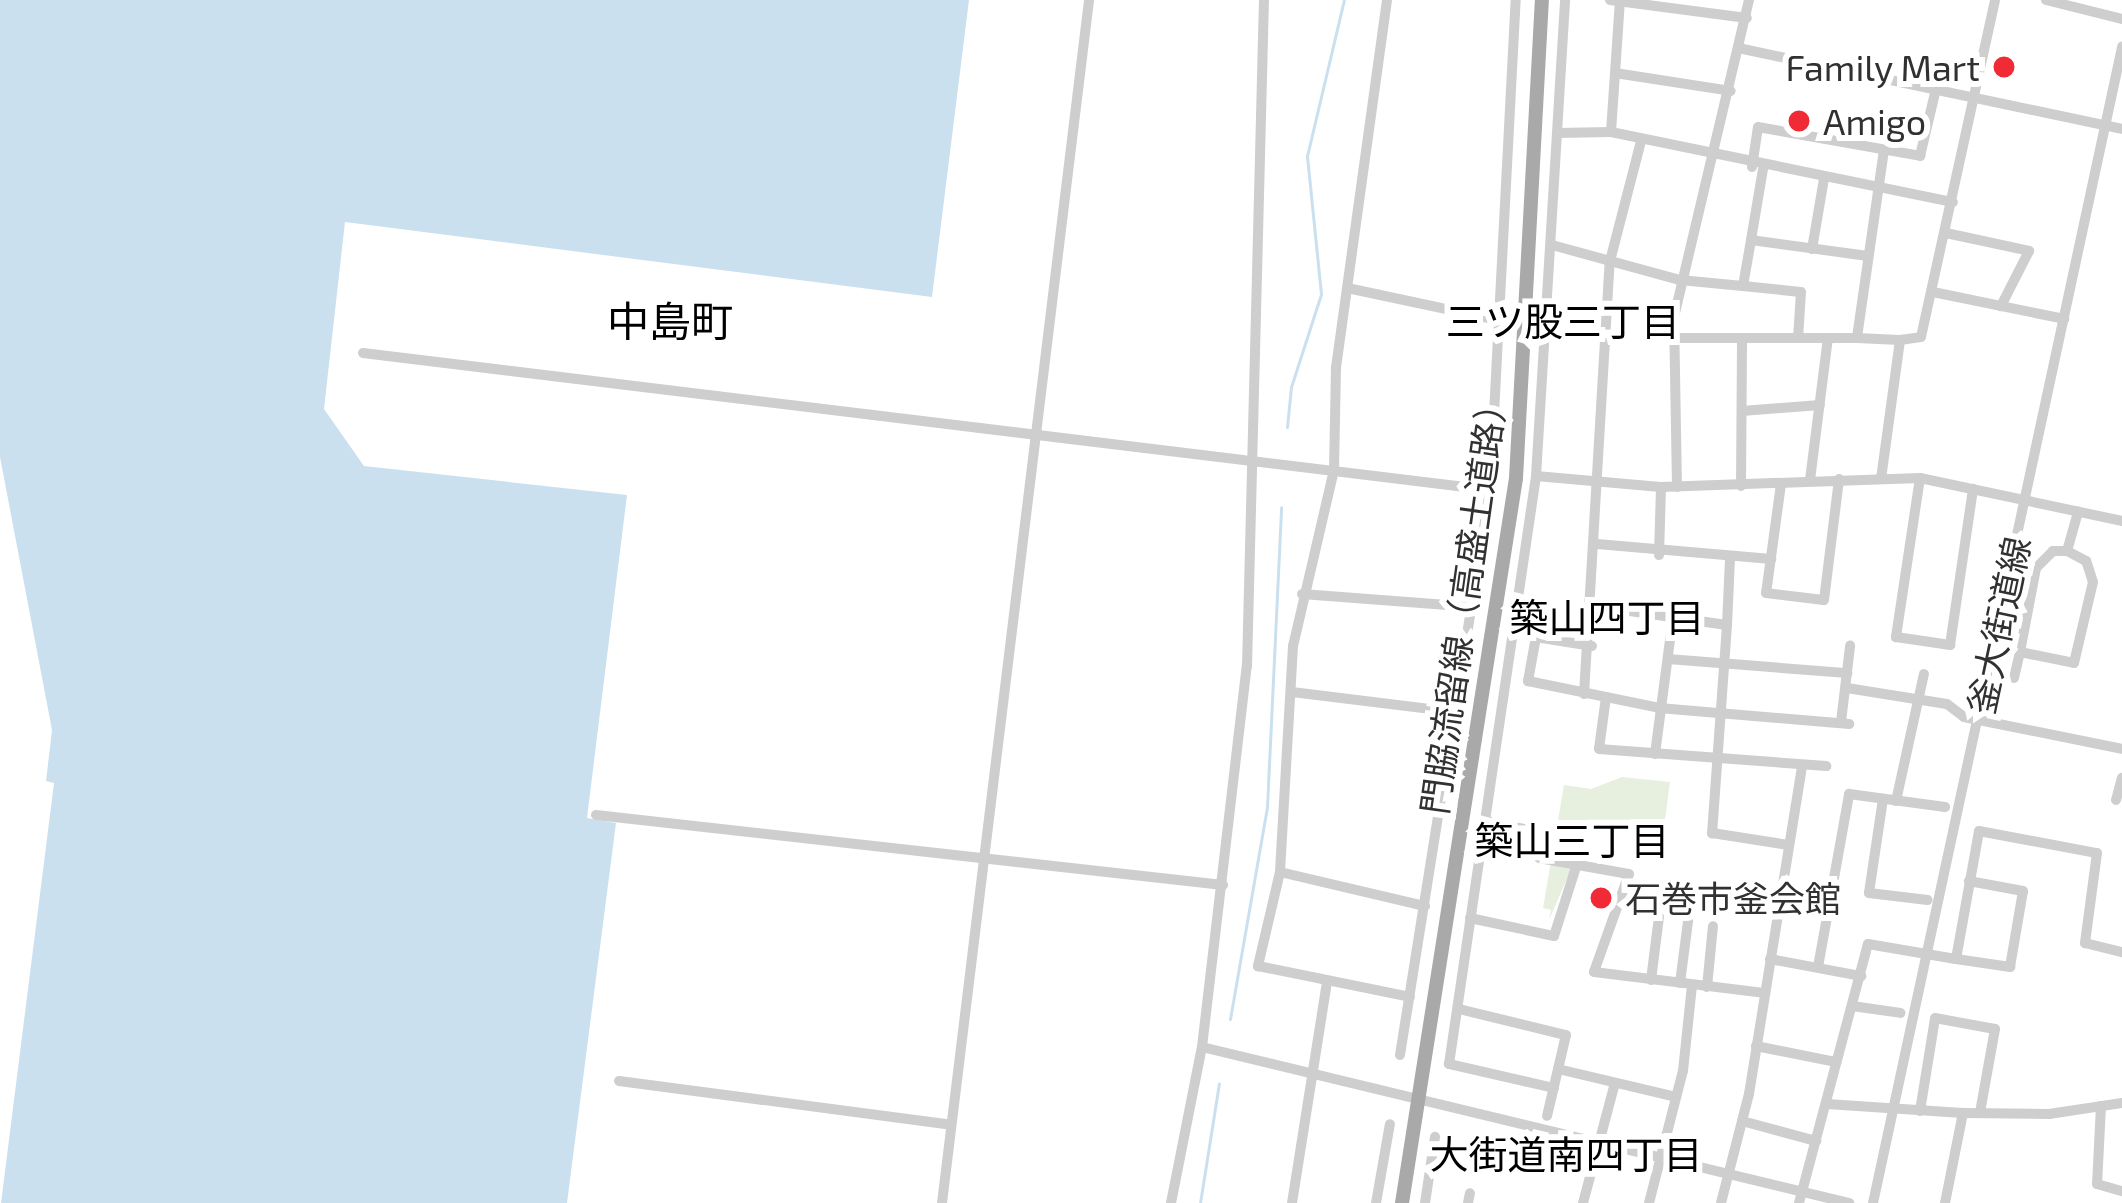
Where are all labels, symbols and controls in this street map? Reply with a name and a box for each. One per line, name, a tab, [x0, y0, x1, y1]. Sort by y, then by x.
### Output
place label: Family Mart	[1785, 45, 1980, 89]
marker: Family Mart	[1991, 54, 2017, 80]
place label: Amigo	[1823, 99, 1926, 143]
marker: Amigo	[1786, 108, 1812, 134]
district label: 中島町	[607, 295, 733, 345]
district label: 三ツ股三丁目	[1446, 298, 1680, 344]
street label: 門脇流留線（高盛土道路）	[1412, 383, 1514, 817]
street label: 釜大街道線	[1958, 532, 2038, 718]
district label: 築山四丁目	[1510, 594, 1704, 640]
district label: 築山三丁目	[1475, 817, 1669, 863]
place label: 石巻市釜会館	[1625, 876, 1841, 920]
marker: 石巻市釜会館	[1588, 885, 1614, 911]
district label: 大街道南四丁目	[1430, 1131, 1702, 1177]

